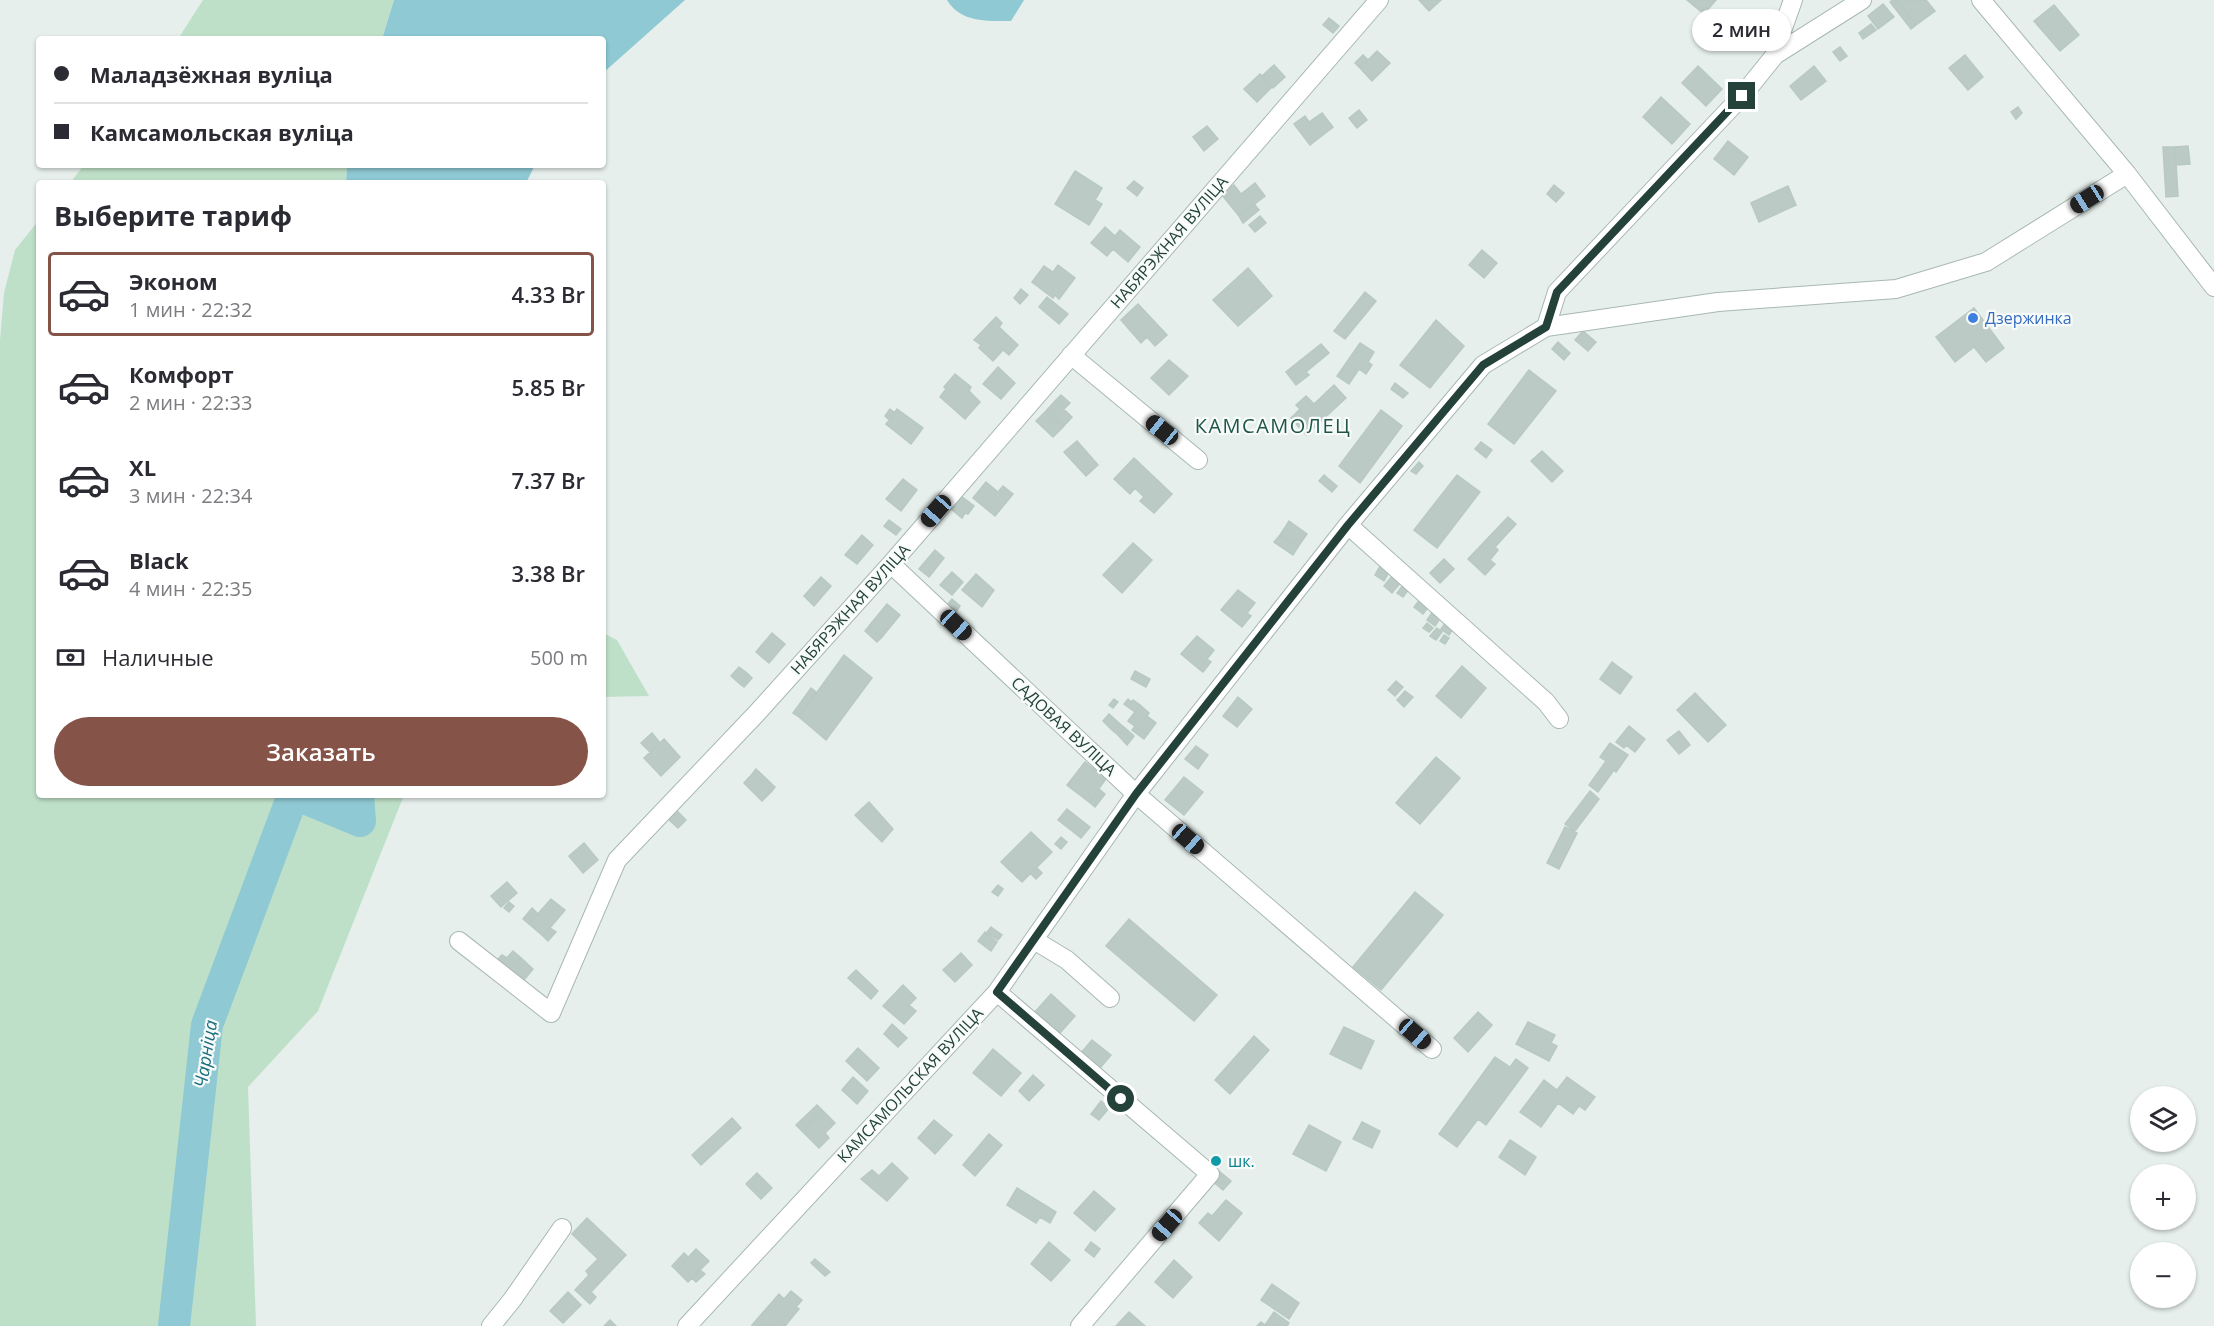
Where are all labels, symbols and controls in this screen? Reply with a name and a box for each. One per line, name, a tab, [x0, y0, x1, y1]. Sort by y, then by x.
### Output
callout: 2 мин	[1692, 9, 1792, 51]
text: 2 мин	[1712, 16, 1771, 43]
text: Маладзёжная вуліца	[90, 59, 333, 89]
route end	[1728, 82, 1755, 109]
text: Камсамольская вуліца	[90, 117, 354, 147]
street label: НАБЯРЭЖНАЯ ВУЛІЦА	[1105, 170, 1233, 313]
car	[2067, 182, 2107, 216]
text: Выберите тариф	[54, 197, 292, 234]
text: Эконом	[129, 266, 218, 296]
icon: car	[57, 267, 111, 321]
text: 4.33 Br	[512, 279, 585, 309]
text: 1 мин · 22:32	[129, 296, 252, 323]
place label: Дзержинка	[1985, 307, 2072, 329]
marker: Дзержинка	[1966, 311, 1980, 325]
text: Комфорт	[129, 359, 234, 389]
icon: car	[57, 360, 111, 414]
text: 5.85 Br	[512, 372, 585, 402]
text: 2 мин · 22:33	[129, 389, 252, 416]
car	[1142, 412, 1182, 448]
district label: КАМСАМОЛЕЦ	[1195, 412, 1351, 439]
text: XL	[129, 452, 156, 482]
icon: car	[57, 453, 111, 507]
text: 7.37 Br	[512, 465, 585, 495]
text: 3 мин · 22:34	[129, 482, 252, 509]
car	[917, 492, 955, 530]
street label: НАБЯРЭЖНАЯ ВУЛІЦА	[785, 538, 915, 679]
text: Black	[129, 545, 189, 575]
icon: car	[57, 546, 111, 600]
text: 3.38 Br	[512, 558, 585, 588]
text: 4 мин · 22:35	[129, 575, 252, 602]
car	[937, 606, 975, 644]
icon: cash	[54, 641, 87, 674]
text: Наличные	[102, 642, 214, 672]
text: 500 m	[530, 644, 588, 671]
street label: САДОВАЯ ВУЛІЦА	[1007, 672, 1122, 781]
button: Заказать	[54, 717, 588, 786]
car	[1169, 820, 1207, 858]
street label: КАМСАМОЛЬСКАЯ ВУЛІЦА	[832, 1002, 988, 1167]
car	[1396, 1015, 1434, 1053]
water label: Чарніца	[188, 1018, 222, 1089]
route start	[1107, 1085, 1134, 1112]
map controls	[2130, 1086, 2196, 1308]
button: layers	[2130, 1086, 2196, 1152]
place label: шк.	[1228, 1150, 1255, 1172]
marker: шк.	[1209, 1154, 1223, 1168]
button: +	[2130, 1164, 2196, 1230]
car	[1148, 1206, 1186, 1244]
button: −	[2130, 1242, 2196, 1308]

